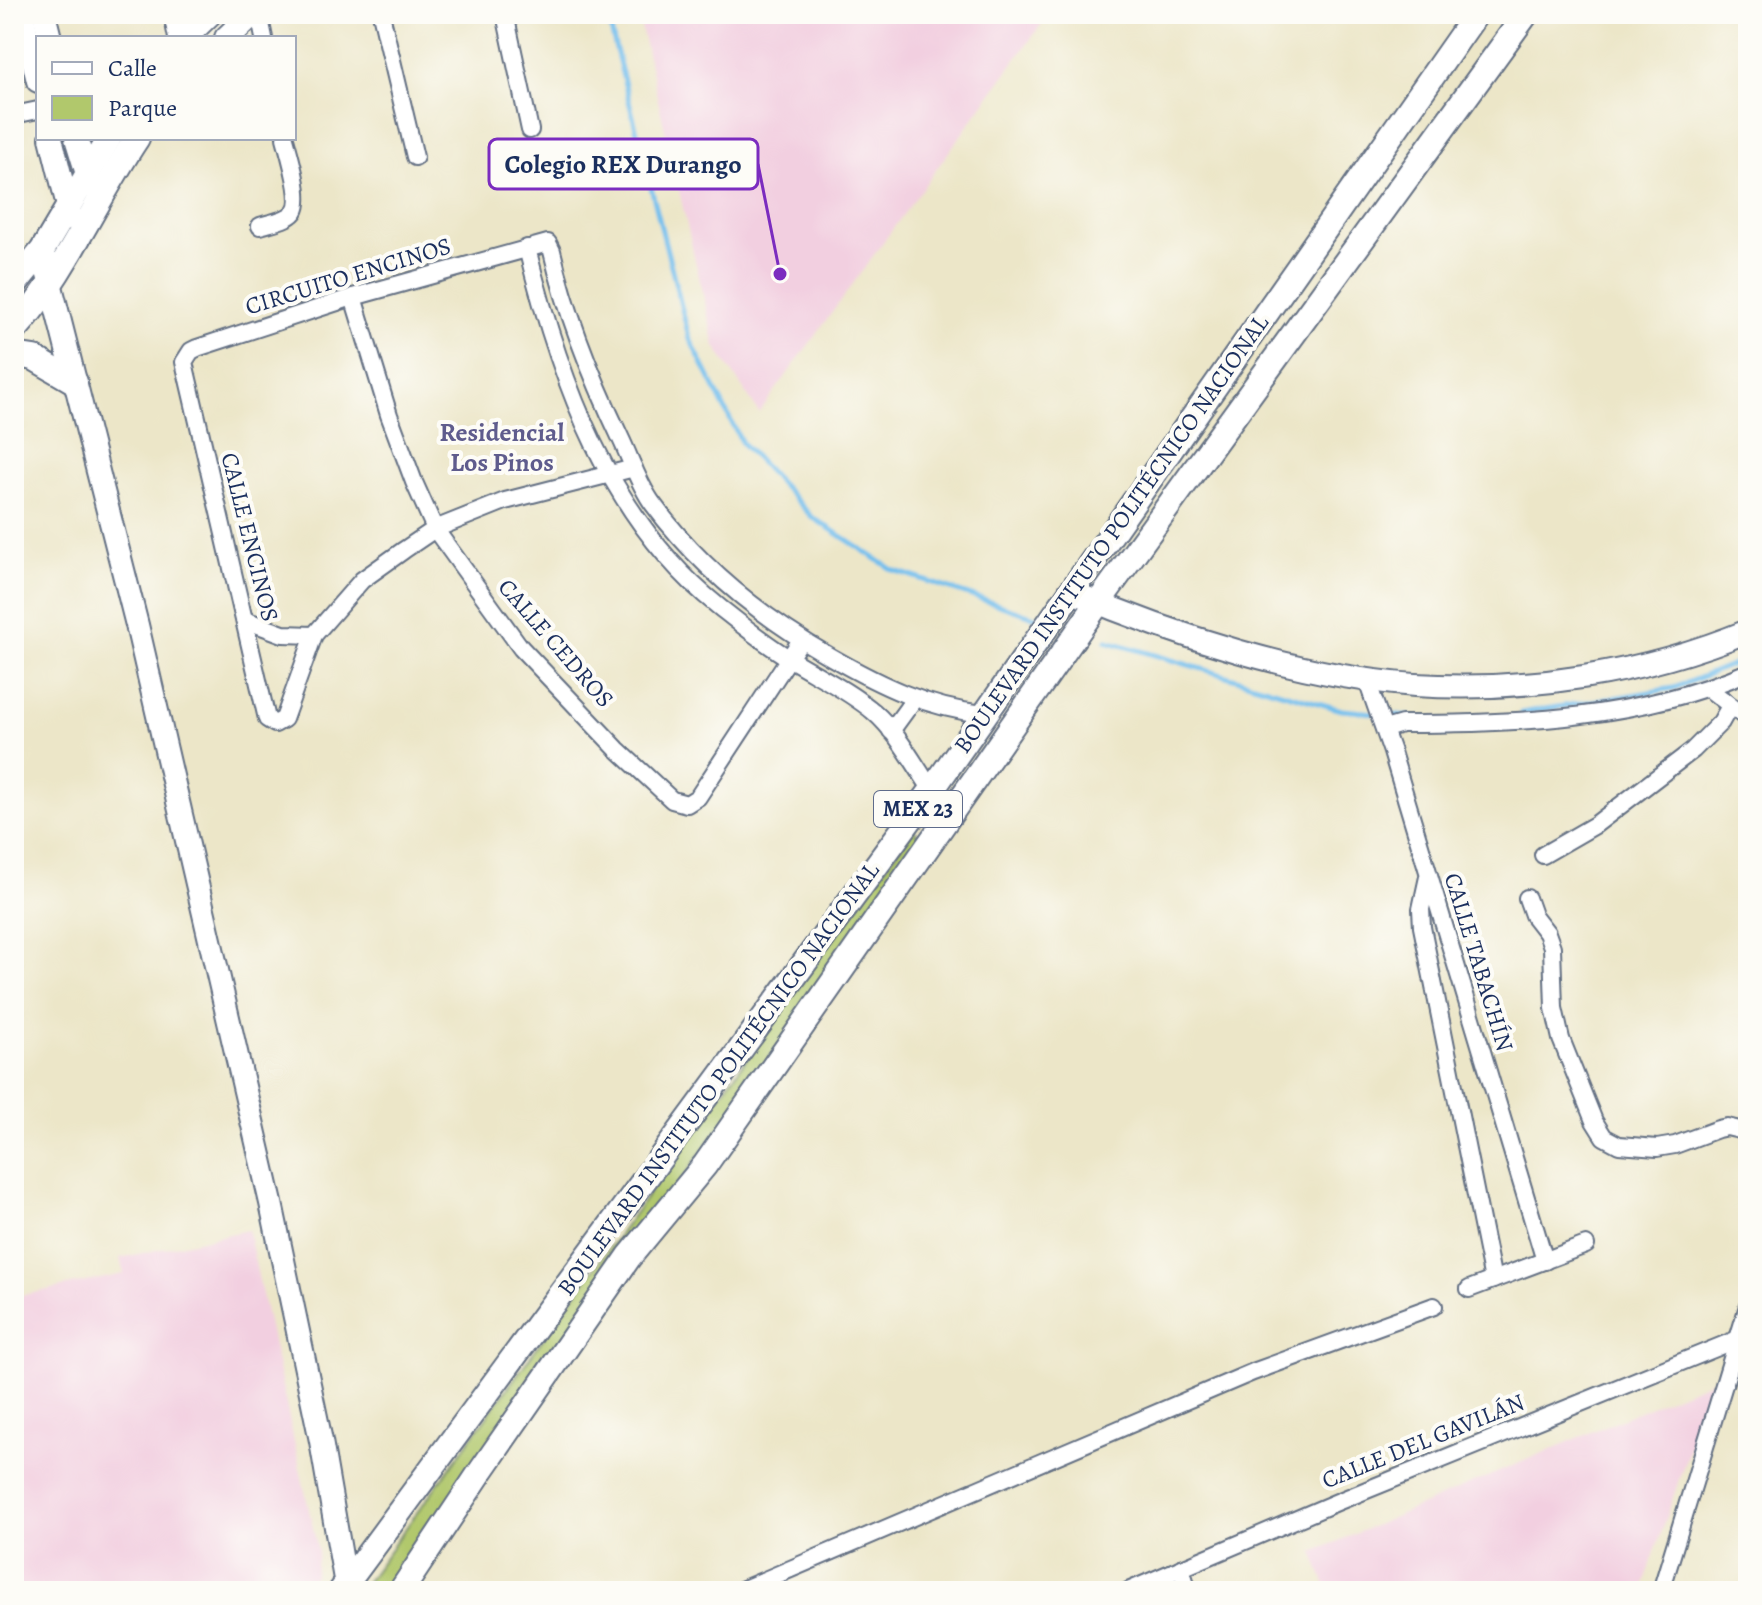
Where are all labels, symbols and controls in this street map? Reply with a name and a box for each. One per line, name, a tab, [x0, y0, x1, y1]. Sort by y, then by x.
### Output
legend	[36, 36, 296, 140]
text: Calle	[108, 52, 157, 84]
text: Parque	[108, 92, 177, 124]
callout: Colegio REX Durango	[489, 139, 758, 189]
text: Colegio REX Durango	[504, 147, 742, 182]
street label: CIRCUITO ENCINOS	[241, 229, 455, 323]
street label: BOULEVARD INSTITUTO POLITÉCNICO NACIONAL	[946, 308, 1276, 760]
district label: Residencial Los Pinos	[440, 415, 565, 480]
street label: CALLE ENCINOS	[214, 449, 286, 625]
street label: CALLE CEDROS	[491, 572, 621, 714]
road number: MEX 23	[874, 791, 962, 827]
street label: BOULEVARD INSTITUTO POLITÉCNICO NACIONAL	[550, 855, 887, 1302]
street label: CALLE TABACHÍN	[1437, 869, 1521, 1055]
street label: CALLE DEL GAVILÁN	[1317, 1386, 1529, 1496]

